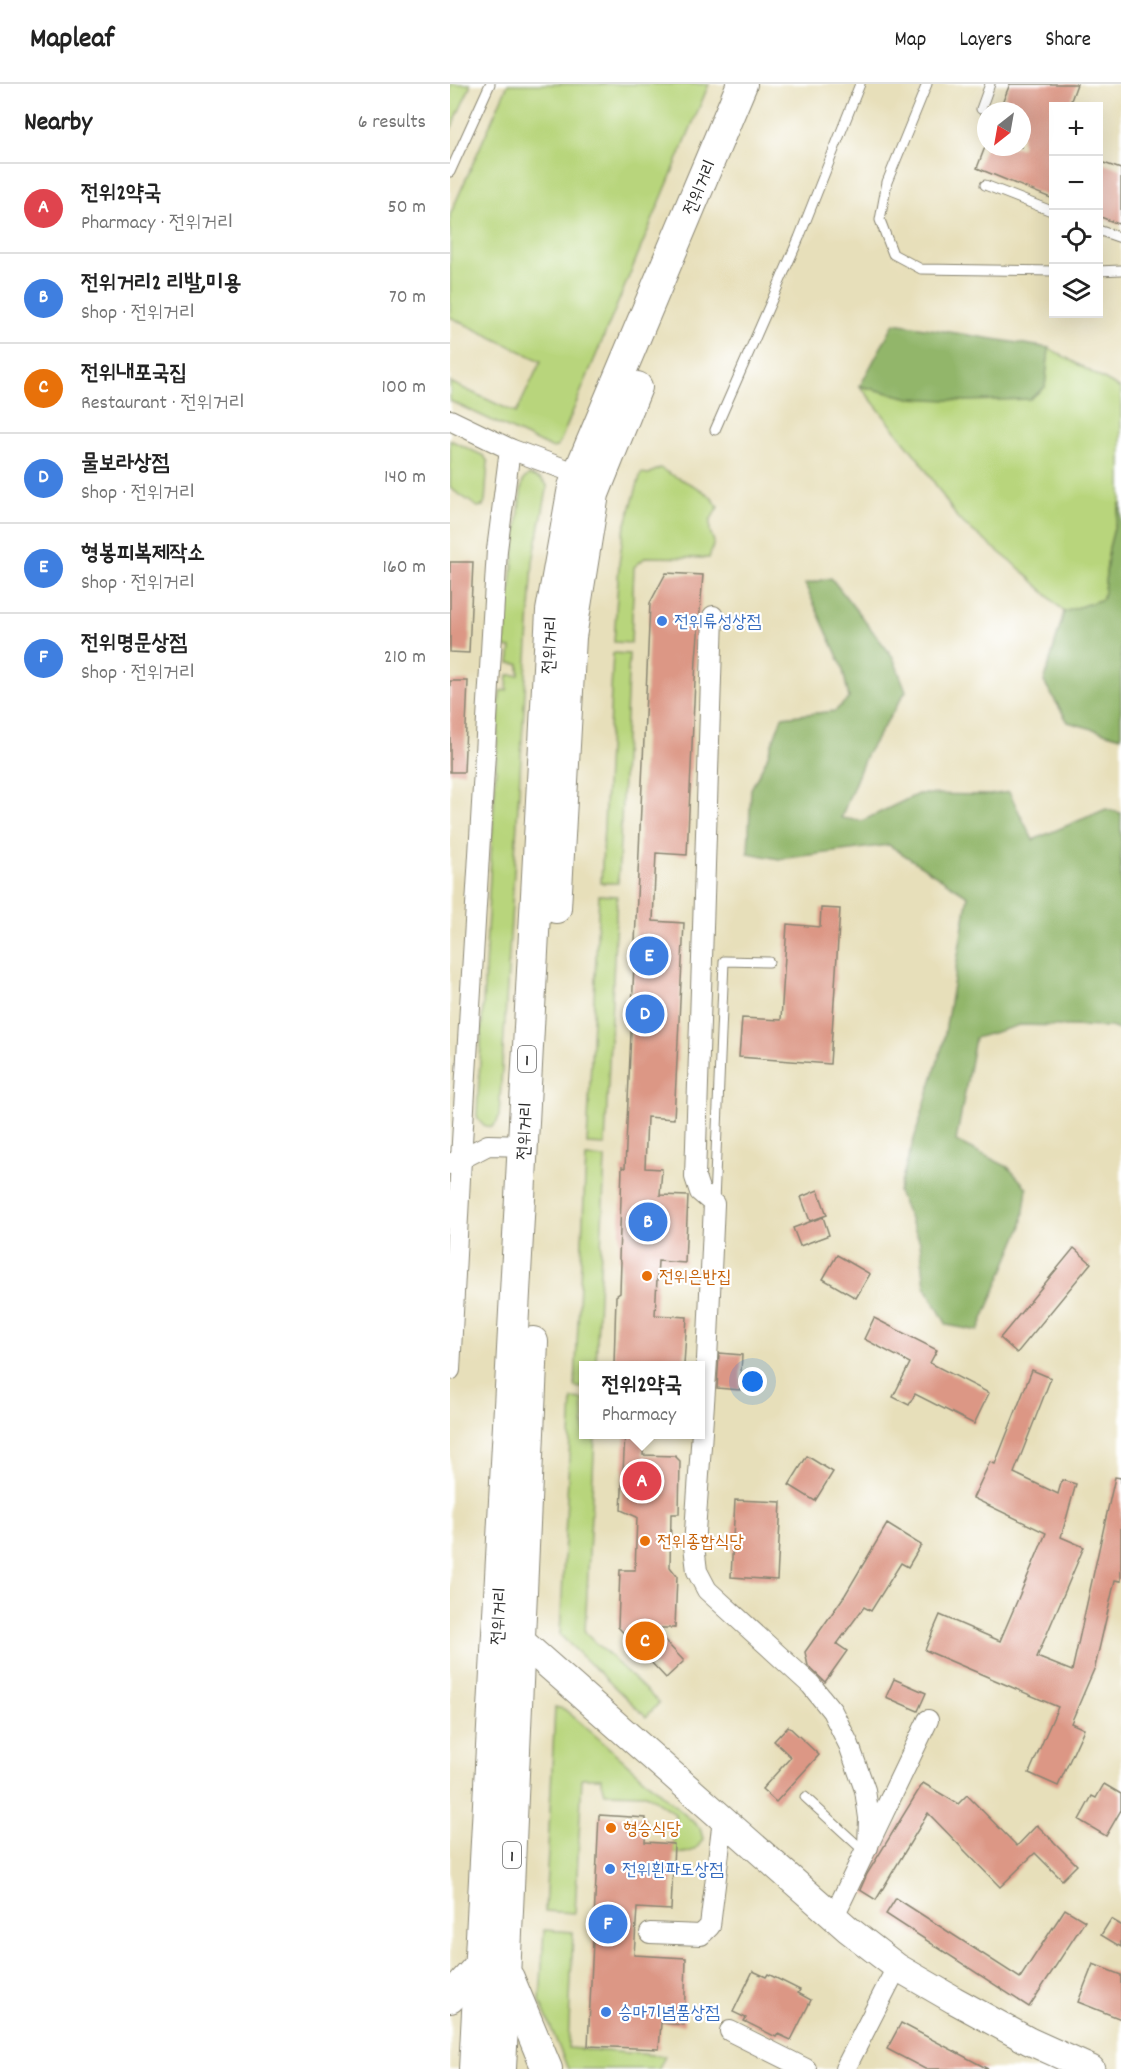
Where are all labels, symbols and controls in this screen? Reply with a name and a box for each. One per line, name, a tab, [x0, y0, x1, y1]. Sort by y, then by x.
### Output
text: Mapleaf	[30, 21, 114, 61]
text: Map	[895, 26, 926, 56]
text: Layers	[959, 26, 1012, 56]
text: Share	[1045, 26, 1091, 56]
north arrow	[977, 102, 1031, 156]
map controls	[1049, 102, 1103, 318]
button: +	[1049, 102, 1103, 156]
text: Nearby	[24, 105, 92, 142]
text: 6 results	[358, 109, 426, 137]
street label: 전위거리	[678, 156, 724, 220]
button: −	[1049, 156, 1103, 210]
text: 전위2약국	[81, 179, 161, 210]
text: A	[38, 194, 49, 222]
text: 50 m	[388, 194, 426, 222]
text: Pharmacy · 전위거리	[81, 210, 233, 238]
button: locate	[1049, 210, 1103, 264]
button: layers	[1049, 264, 1103, 318]
text: 전위거리2 리발,미용	[81, 269, 241, 300]
text: B	[39, 284, 48, 312]
text: 70 m	[389, 284, 426, 312]
text: Shop · 전위거리	[81, 300, 195, 328]
text: 전위내포국집	[81, 359, 187, 390]
text: C	[39, 374, 48, 402]
text: 100 m	[382, 374, 426, 402]
text: Restaurant · 전위거리	[81, 390, 245, 418]
text: 물보라상점	[81, 449, 170, 480]
text: D	[38, 464, 49, 492]
text: 140 m	[384, 464, 426, 492]
text: Shop · 전위거리	[81, 480, 195, 508]
text: 형봉피복제작소	[81, 539, 205, 570]
text: E	[39, 554, 48, 582]
text: 160 m	[383, 554, 426, 582]
text: Shop · 전위거리	[81, 570, 195, 598]
place label: 전위류성상점	[674, 611, 761, 636]
marker: 전위류성상점	[655, 614, 669, 628]
street label: 전위거리	[537, 616, 565, 675]
text: 전위명문상점	[81, 629, 187, 660]
text: F	[39, 644, 48, 672]
text: 210 m	[384, 644, 426, 672]
text: Shop · 전위거리	[81, 660, 195, 688]
pin: E	[630, 934, 668, 978]
pin: D	[626, 992, 664, 1036]
road number: 1	[518, 1046, 536, 1072]
street label: 전위거리	[512, 1102, 540, 1161]
pin: B	[628, 1200, 668, 1244]
place label: 전위은반집	[659, 1266, 731, 1291]
marker: 전위은반집	[640, 1269, 654, 1283]
popup	[579, 1361, 705, 1439]
your location	[738, 1367, 767, 1396]
text: 전위2약국	[602, 1371, 682, 1402]
text: Pharmacy	[602, 1402, 676, 1430]
pin: A	[622, 1458, 662, 1504]
place label: 전위종합식당	[657, 1531, 744, 1556]
marker: 전위종합식당	[638, 1534, 652, 1548]
street label: 전위거리	[486, 1587, 514, 1646]
pin: C	[626, 1618, 664, 1664]
place label: 형승식당	[623, 1818, 681, 1843]
marker: 형승식당	[604, 1821, 618, 1835]
road number: 1	[503, 1842, 521, 1868]
place label: 전위흰파도상점	[622, 1859, 724, 1884]
marker: 전위흰파도상점	[603, 1862, 617, 1876]
pin: F	[588, 1902, 628, 1946]
place label: 승마기념품상점	[618, 2002, 720, 2027]
marker: 승마기념품상점	[599, 2005, 613, 2019]

